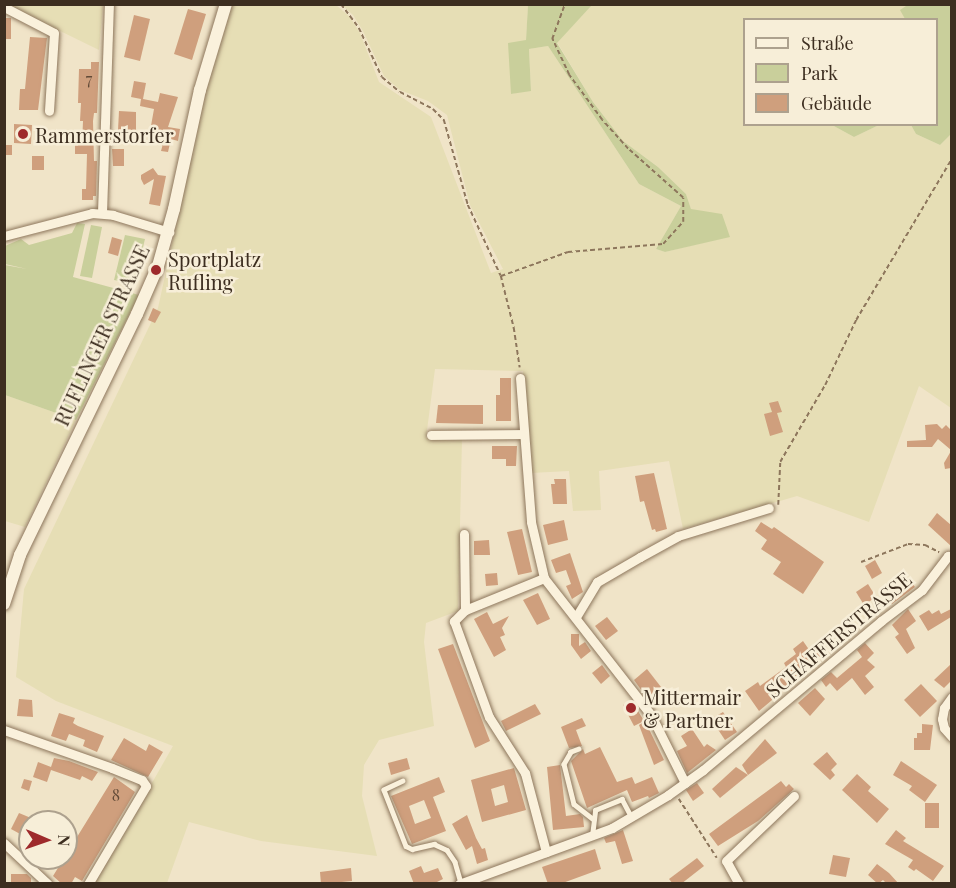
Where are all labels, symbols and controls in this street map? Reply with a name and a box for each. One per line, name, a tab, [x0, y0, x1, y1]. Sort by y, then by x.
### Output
legend	[743, 18, 938, 126]
text: Straße	[801, 31, 854, 55]
text: Park	[801, 61, 838, 85]
house number: 7	[86, 69, 92, 89]
text: Gebäude	[801, 91, 872, 115]
place label: Rammerstorfer	[35, 122, 174, 146]
marker: Rammerstorfer	[16, 127, 30, 141]
street label: RUFLINGER STRASSE	[48, 241, 154, 429]
place label: Sportplatz Rufling	[168, 246, 261, 293]
marker: Sportplatz Rufling	[149, 263, 163, 277]
street label: SCHAFFERSTRASSE	[760, 566, 916, 702]
place label: Mittermair & Partner	[643, 684, 741, 731]
marker: Mittermair & Partner	[624, 701, 638, 715]
house number: 8	[112, 785, 120, 805]
north arrow	[18, 810, 78, 870]
text: N	[54, 834, 75, 847]

